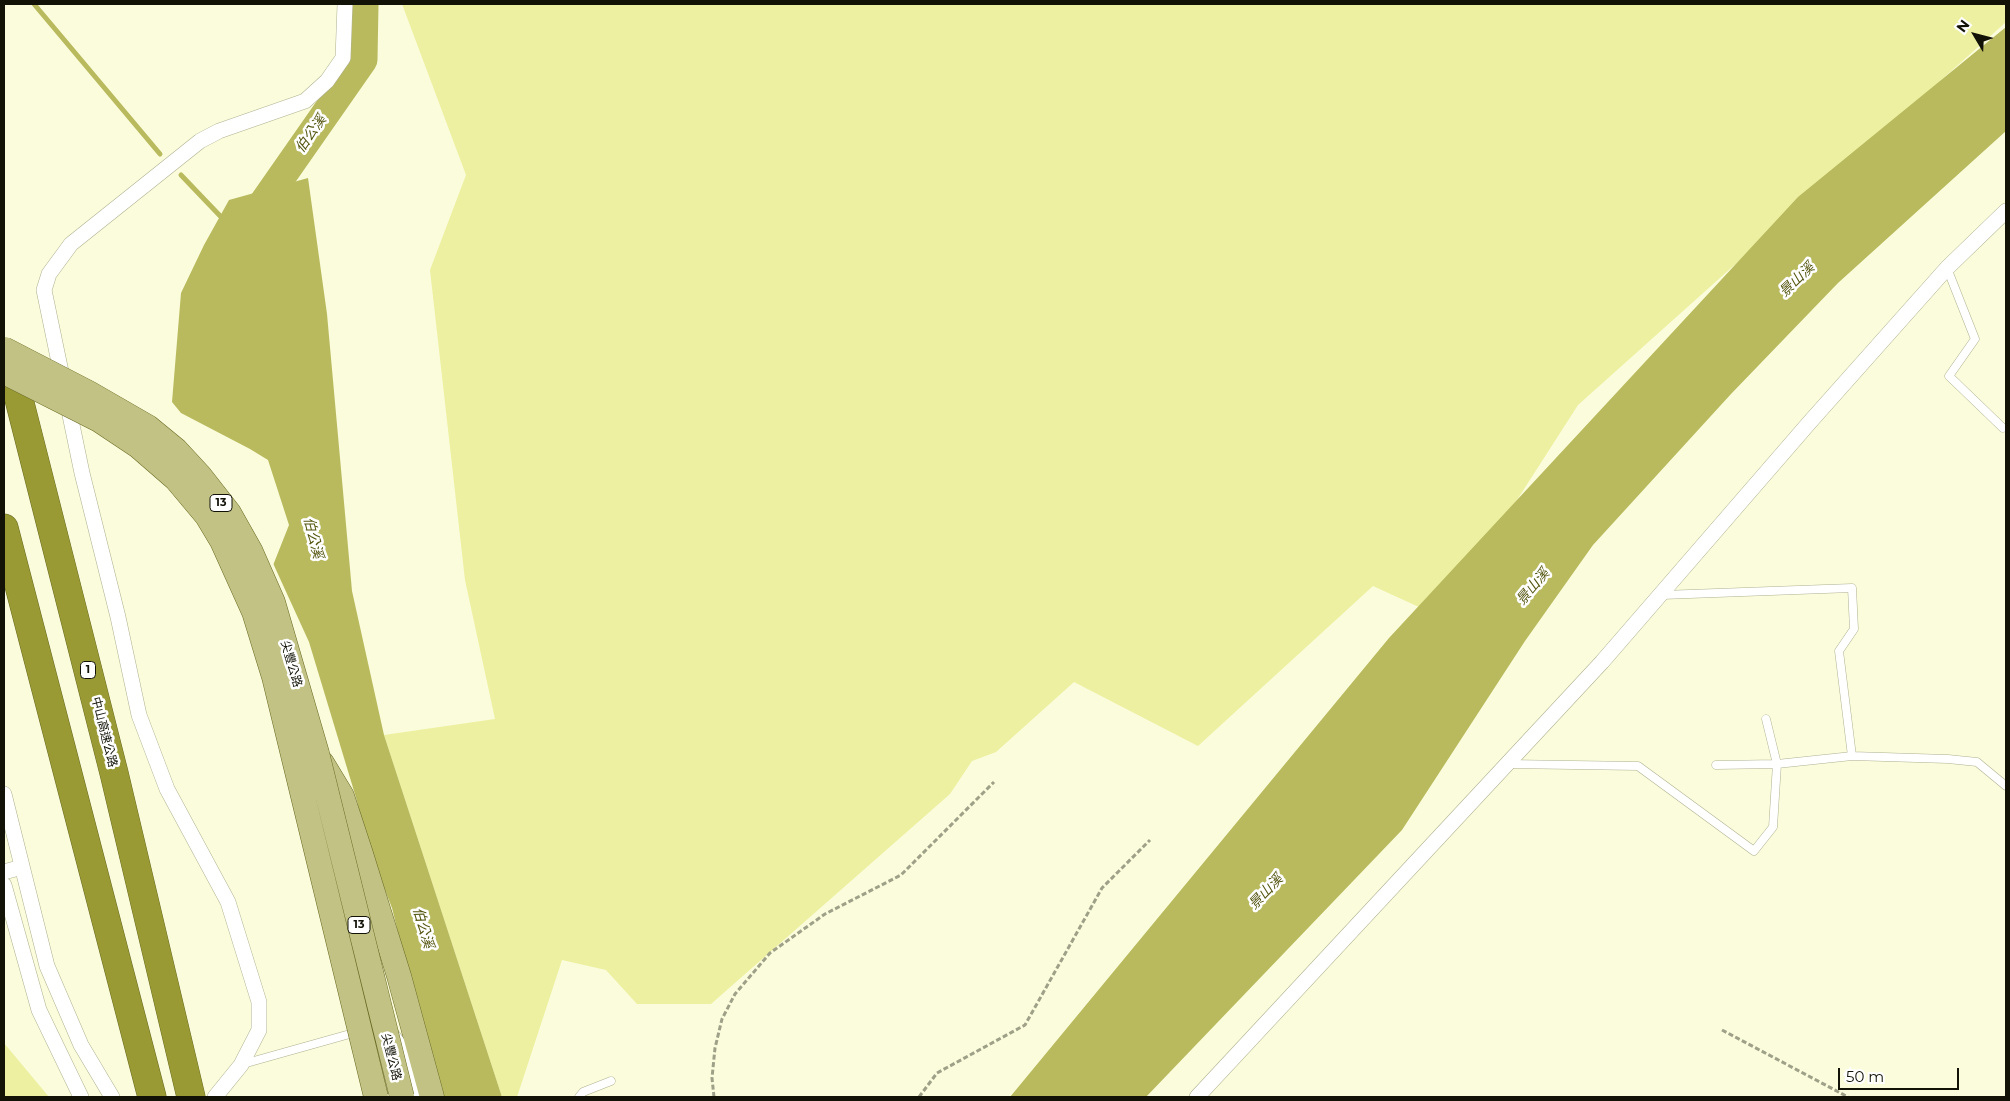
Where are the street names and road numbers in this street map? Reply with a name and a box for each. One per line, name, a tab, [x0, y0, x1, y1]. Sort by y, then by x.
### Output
road number: 13	[210, 494, 232, 512]
street label: 尖豐公路	[277, 639, 305, 689]
road number: 1	[80, 662, 96, 678]
street label: 中山高速公路	[88, 695, 120, 769]
road number: 13	[348, 916, 370, 934]
street label: 尖豐公路	[378, 1032, 404, 1082]

